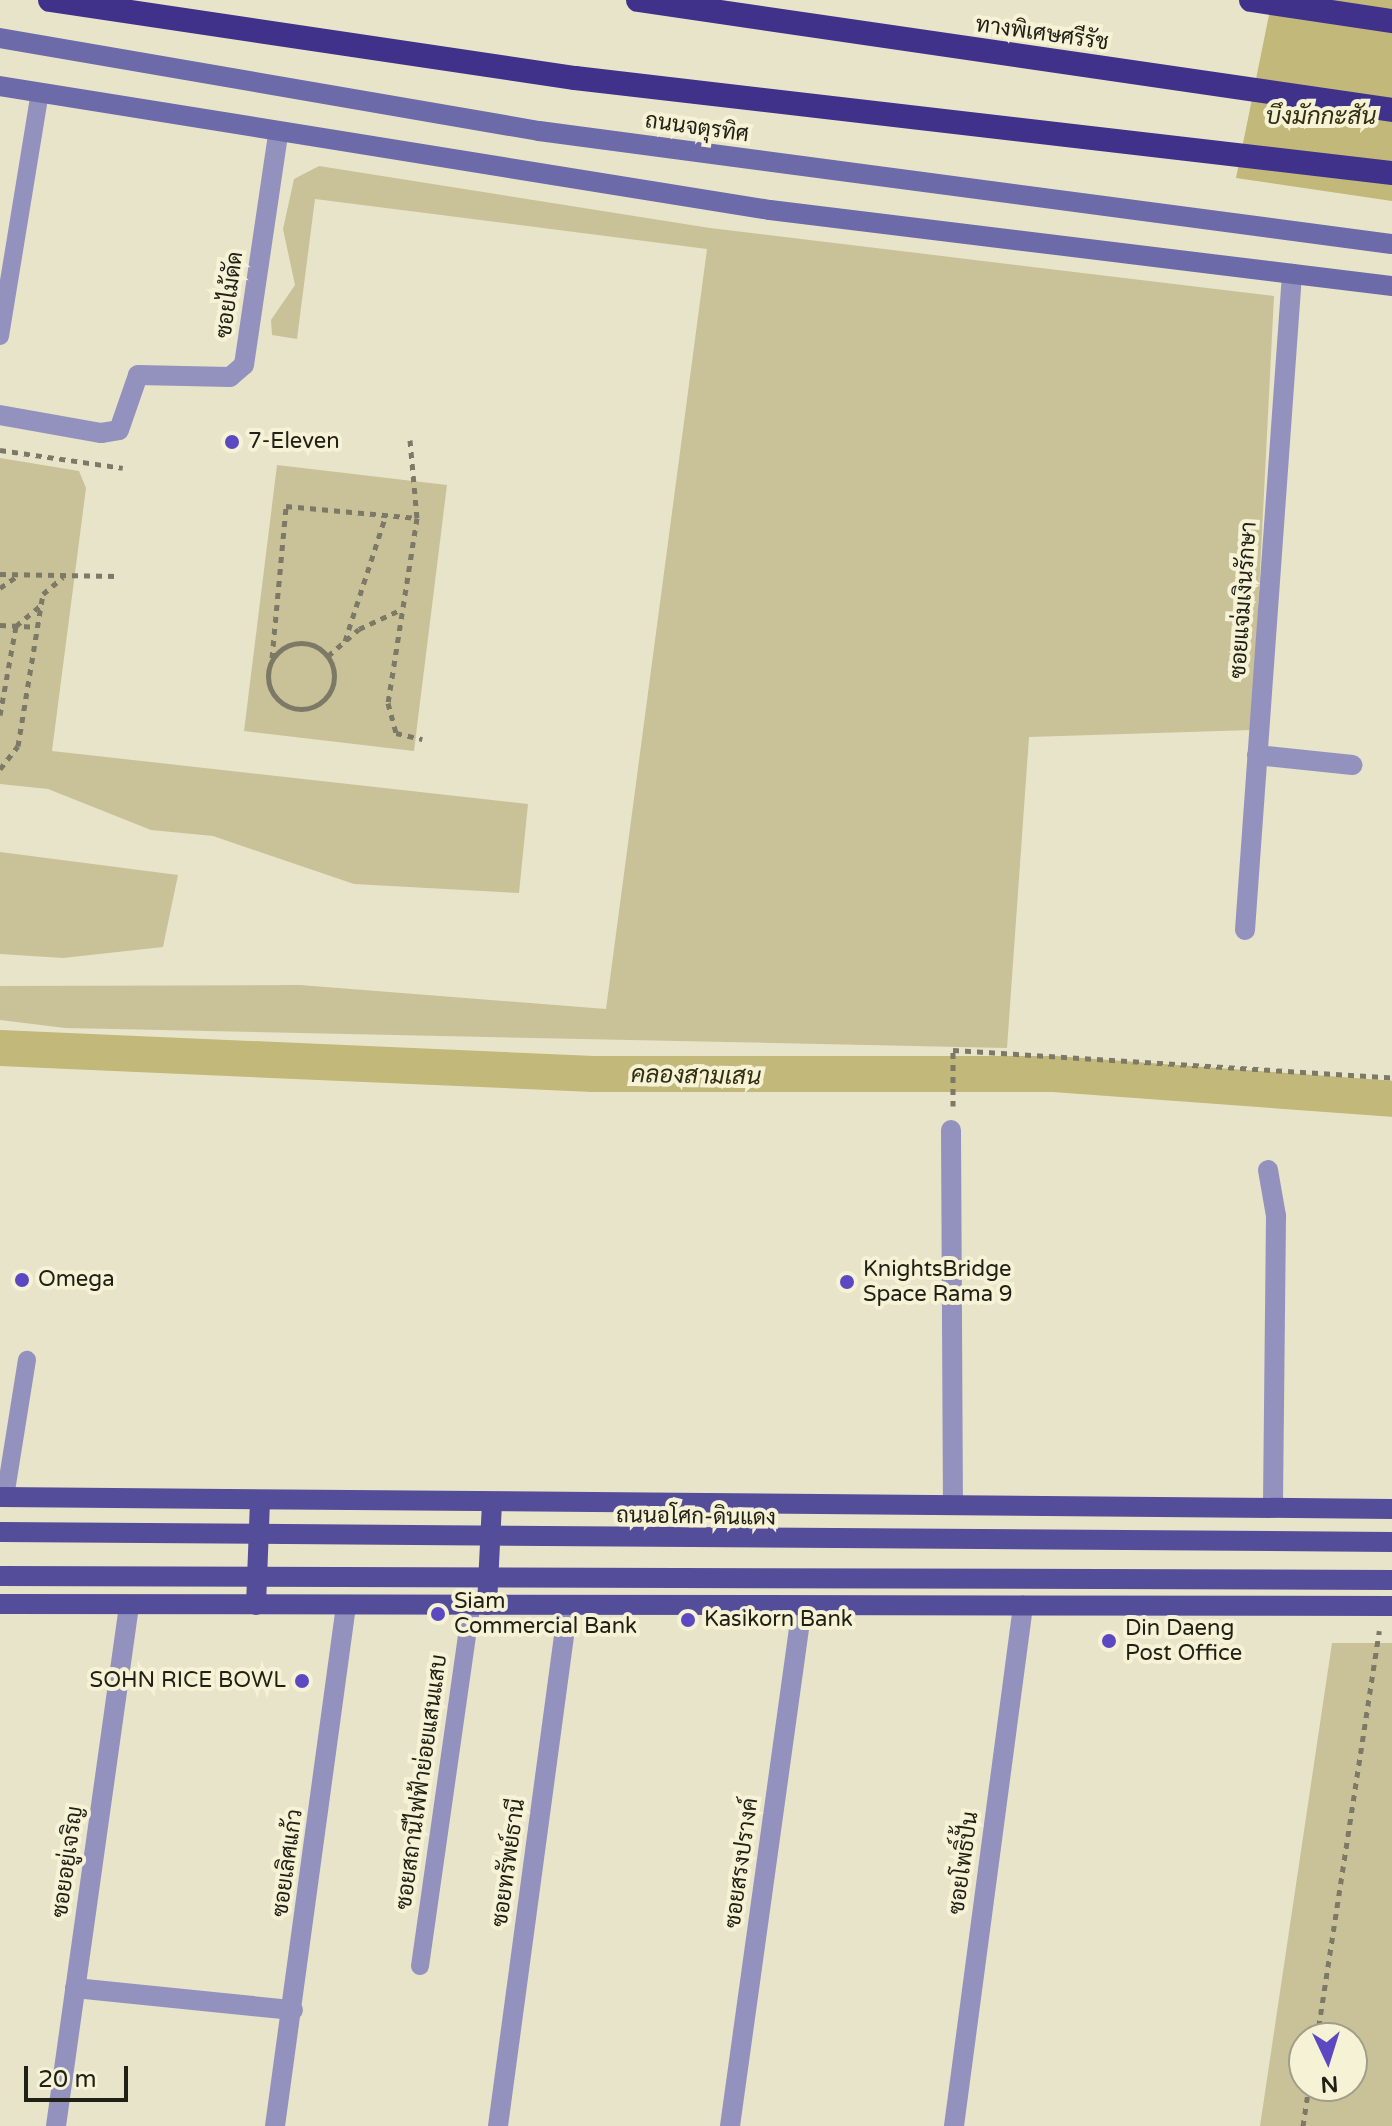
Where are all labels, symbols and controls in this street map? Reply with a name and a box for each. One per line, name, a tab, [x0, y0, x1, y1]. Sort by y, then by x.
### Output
street label: ทางพิเศษศรีรัช	[974, 12, 1110, 56]
water label: บึงมักกะสัน	[1266, 103, 1376, 131]
street label: ถนนจตุรทิศ	[643, 108, 751, 148]
street label: ซอยไม้ดัด	[211, 250, 249, 340]
place label: 7-Eleven	[248, 429, 340, 455]
marker: 7-Eleven	[223, 433, 241, 451]
street label: ซอยแจ่มเงินรักษา	[1225, 521, 1263, 679]
water label: คลองสามเสน	[631, 1060, 761, 1092]
place label: KnightsBridge Space Rama 9	[863, 1256, 1013, 1308]
place label: Omega	[38, 1267, 115, 1293]
marker: Omega	[13, 1271, 31, 1289]
marker: KnightsBridge Space Rama 9	[838, 1273, 856, 1291]
street label: ถนนอโศก-ดินแดง	[616, 1502, 776, 1532]
place label: Siam Commercial Bank	[454, 1588, 637, 1640]
marker: Siam Commercial Bank	[429, 1605, 447, 1623]
place label: Kasikorn Bank	[704, 1607, 853, 1633]
marker: Kasikorn Bank	[679, 1611, 697, 1629]
place label: Din Daeng Post Office	[1125, 1615, 1242, 1666]
marker: Din Daeng Post Office	[1100, 1632, 1118, 1650]
street label: ซอยสถานีไฟฟ้าย่อยแสนแสบ	[391, 1653, 453, 1911]
place label: SOHN RICE BOWL	[90, 1668, 286, 1694]
marker: SOHN RICE BOWL	[293, 1672, 311, 1690]
street label: ซอยสรงปรางค์	[720, 1796, 764, 1930]
street label: ซอยทรัพย์ธานี	[487, 1797, 531, 1929]
street label: ซอยอยู่เจริญ	[47, 1804, 89, 1920]
street label: ซอยเลิศแก้ว	[267, 1807, 309, 1919]
street label: ซอยโพธิ์ปั้น	[944, 1810, 984, 1916]
north arrow	[1288, 2022, 1368, 2102]
scale bar	[28, 2050, 132, 2100]
text: 20 m	[38, 2065, 96, 2094]
text: N	[1320, 2070, 1339, 2098]

